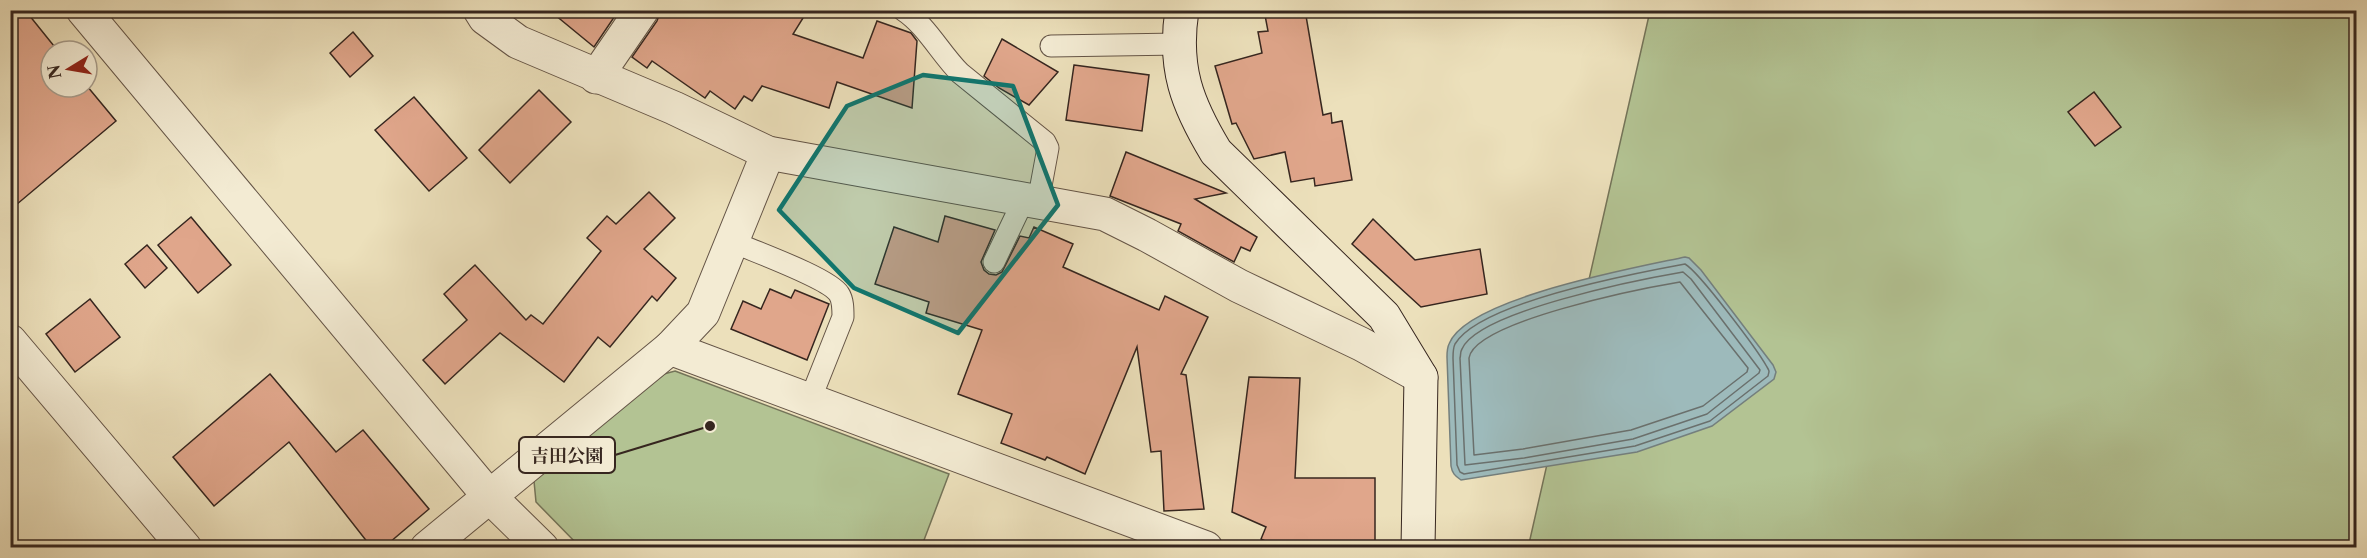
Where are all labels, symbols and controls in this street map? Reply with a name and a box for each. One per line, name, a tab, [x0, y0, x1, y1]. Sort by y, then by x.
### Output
north arrow	[39, 39, 99, 99]
text: N	[43, 63, 65, 81]
callout: 吉田公園	[519, 437, 615, 473]
text: 吉田公園	[531, 445, 603, 467]

